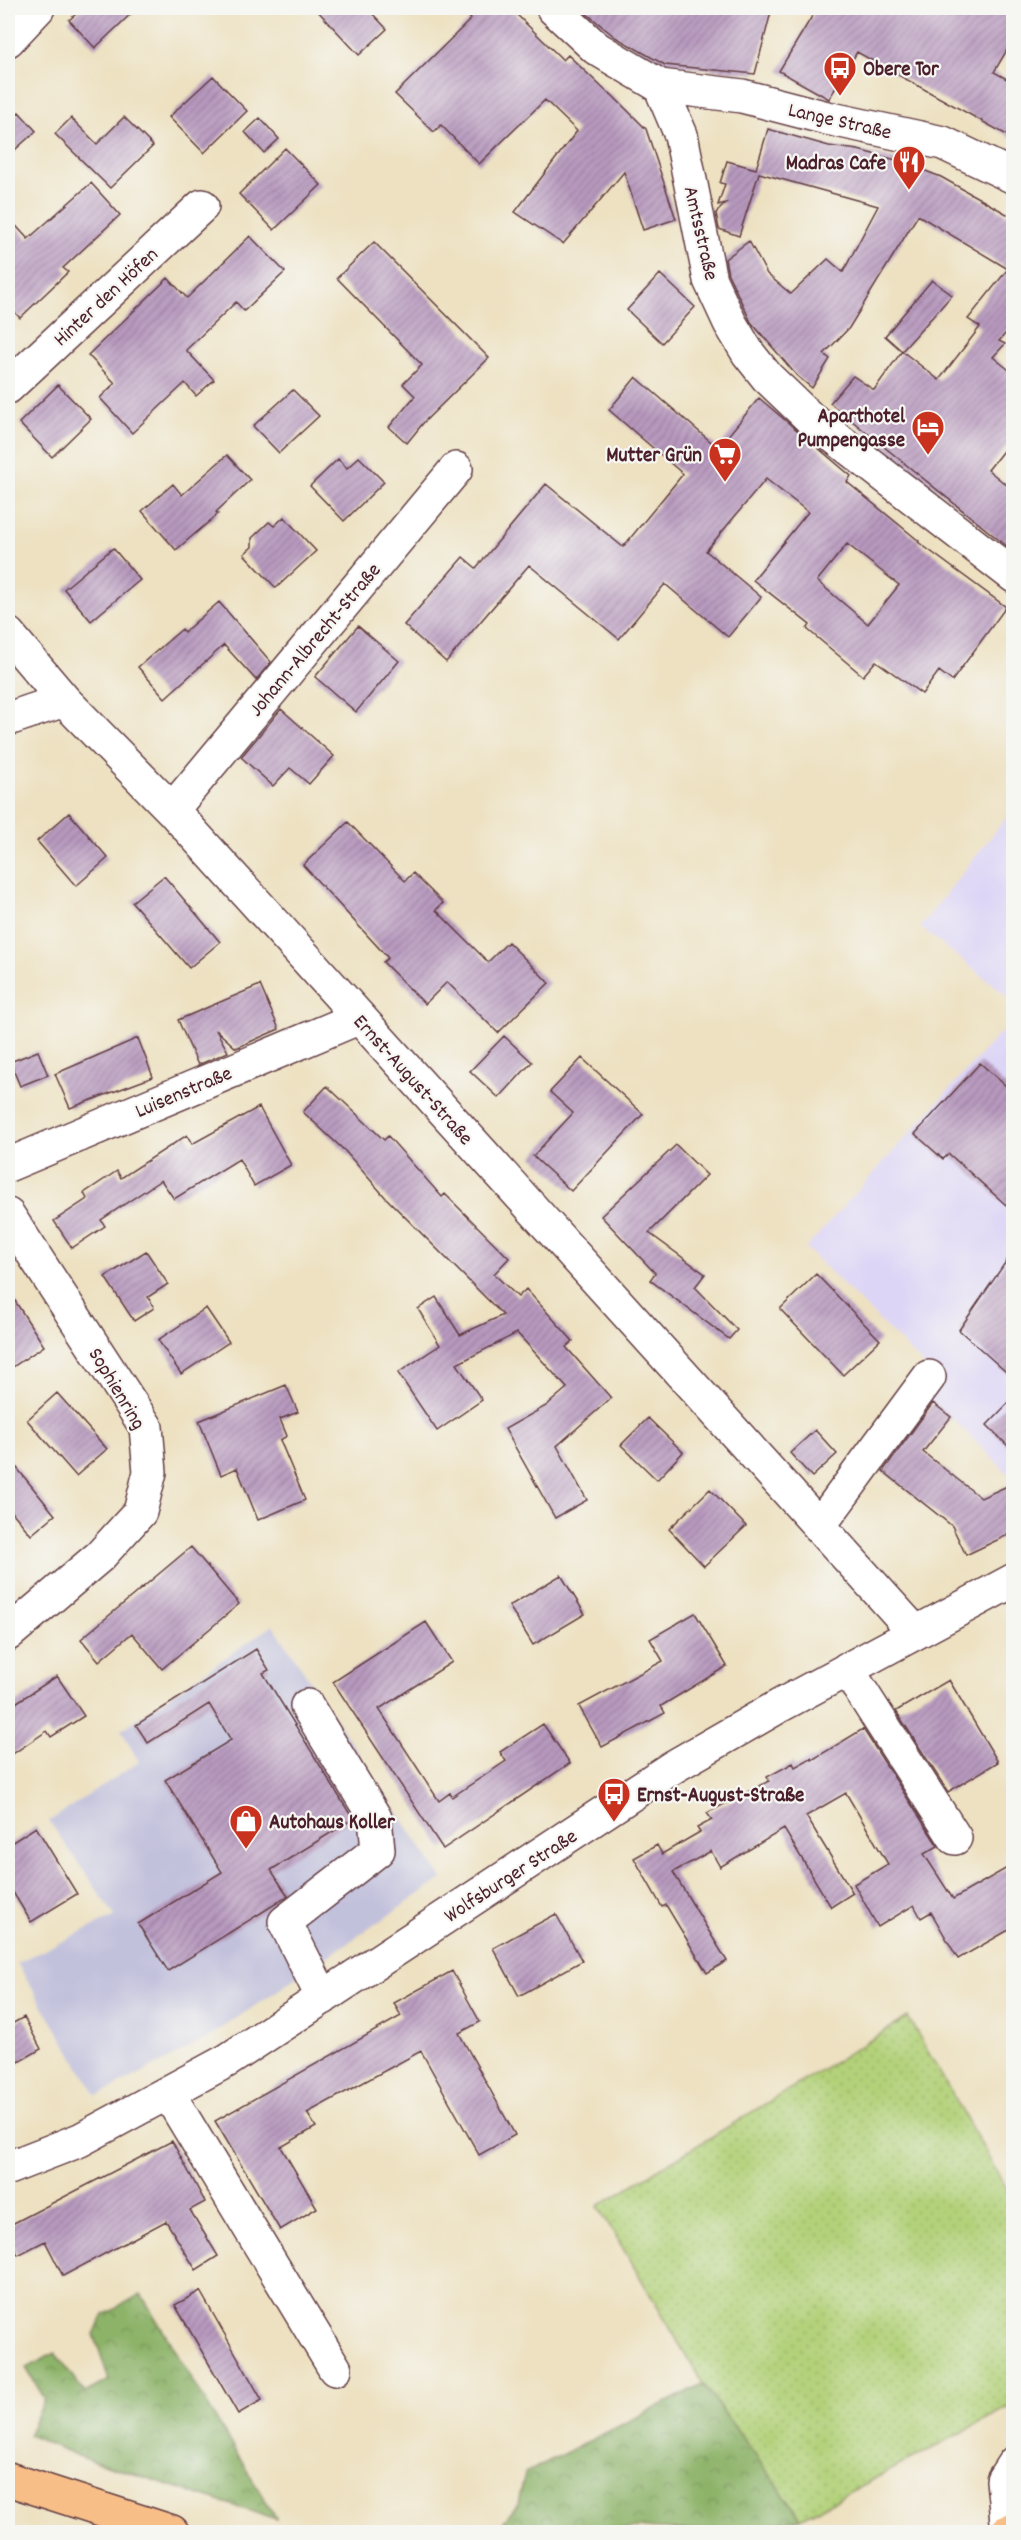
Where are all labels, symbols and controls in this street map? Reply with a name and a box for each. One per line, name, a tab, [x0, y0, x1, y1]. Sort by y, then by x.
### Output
bus stop icon: Obere Tor	[822, 50, 858, 97]
place label: Obere Tor	[863, 56, 940, 86]
street label: Lange Straße	[785, 96, 894, 149]
restaurant icon: Madras Cafe	[891, 144, 927, 191]
place label: Madras Cafe	[786, 150, 886, 180]
street label: Amtsstraße	[674, 184, 724, 284]
street label: Hinter den Höfen	[48, 242, 166, 355]
place label: Aparthotel Pumpengasse	[797, 403, 906, 457]
hotel icon: Aparthotel Pumpengasse	[910, 409, 946, 456]
supermarket icon: Mutter Grün	[707, 436, 743, 483]
place label: Mutter Grün	[606, 442, 702, 472]
street label: Johann-Albrecht-Straße	[243, 558, 390, 724]
street label: Ernst-August-Straße	[345, 1009, 479, 1153]
street label: Luisenstraße	[131, 1060, 237, 1128]
street label: Sophienring	[79, 1343, 152, 1436]
bus stop icon: Ernst-August-Straße	[596, 1776, 632, 1823]
place label: Ernst-August-Straße	[637, 1782, 804, 1812]
shop icon: Autohaus Koller	[228, 1803, 264, 1850]
place label: Autohaus Koller	[269, 1809, 396, 1839]
street label: Wolfsburger Straße	[439, 1823, 584, 1932]

